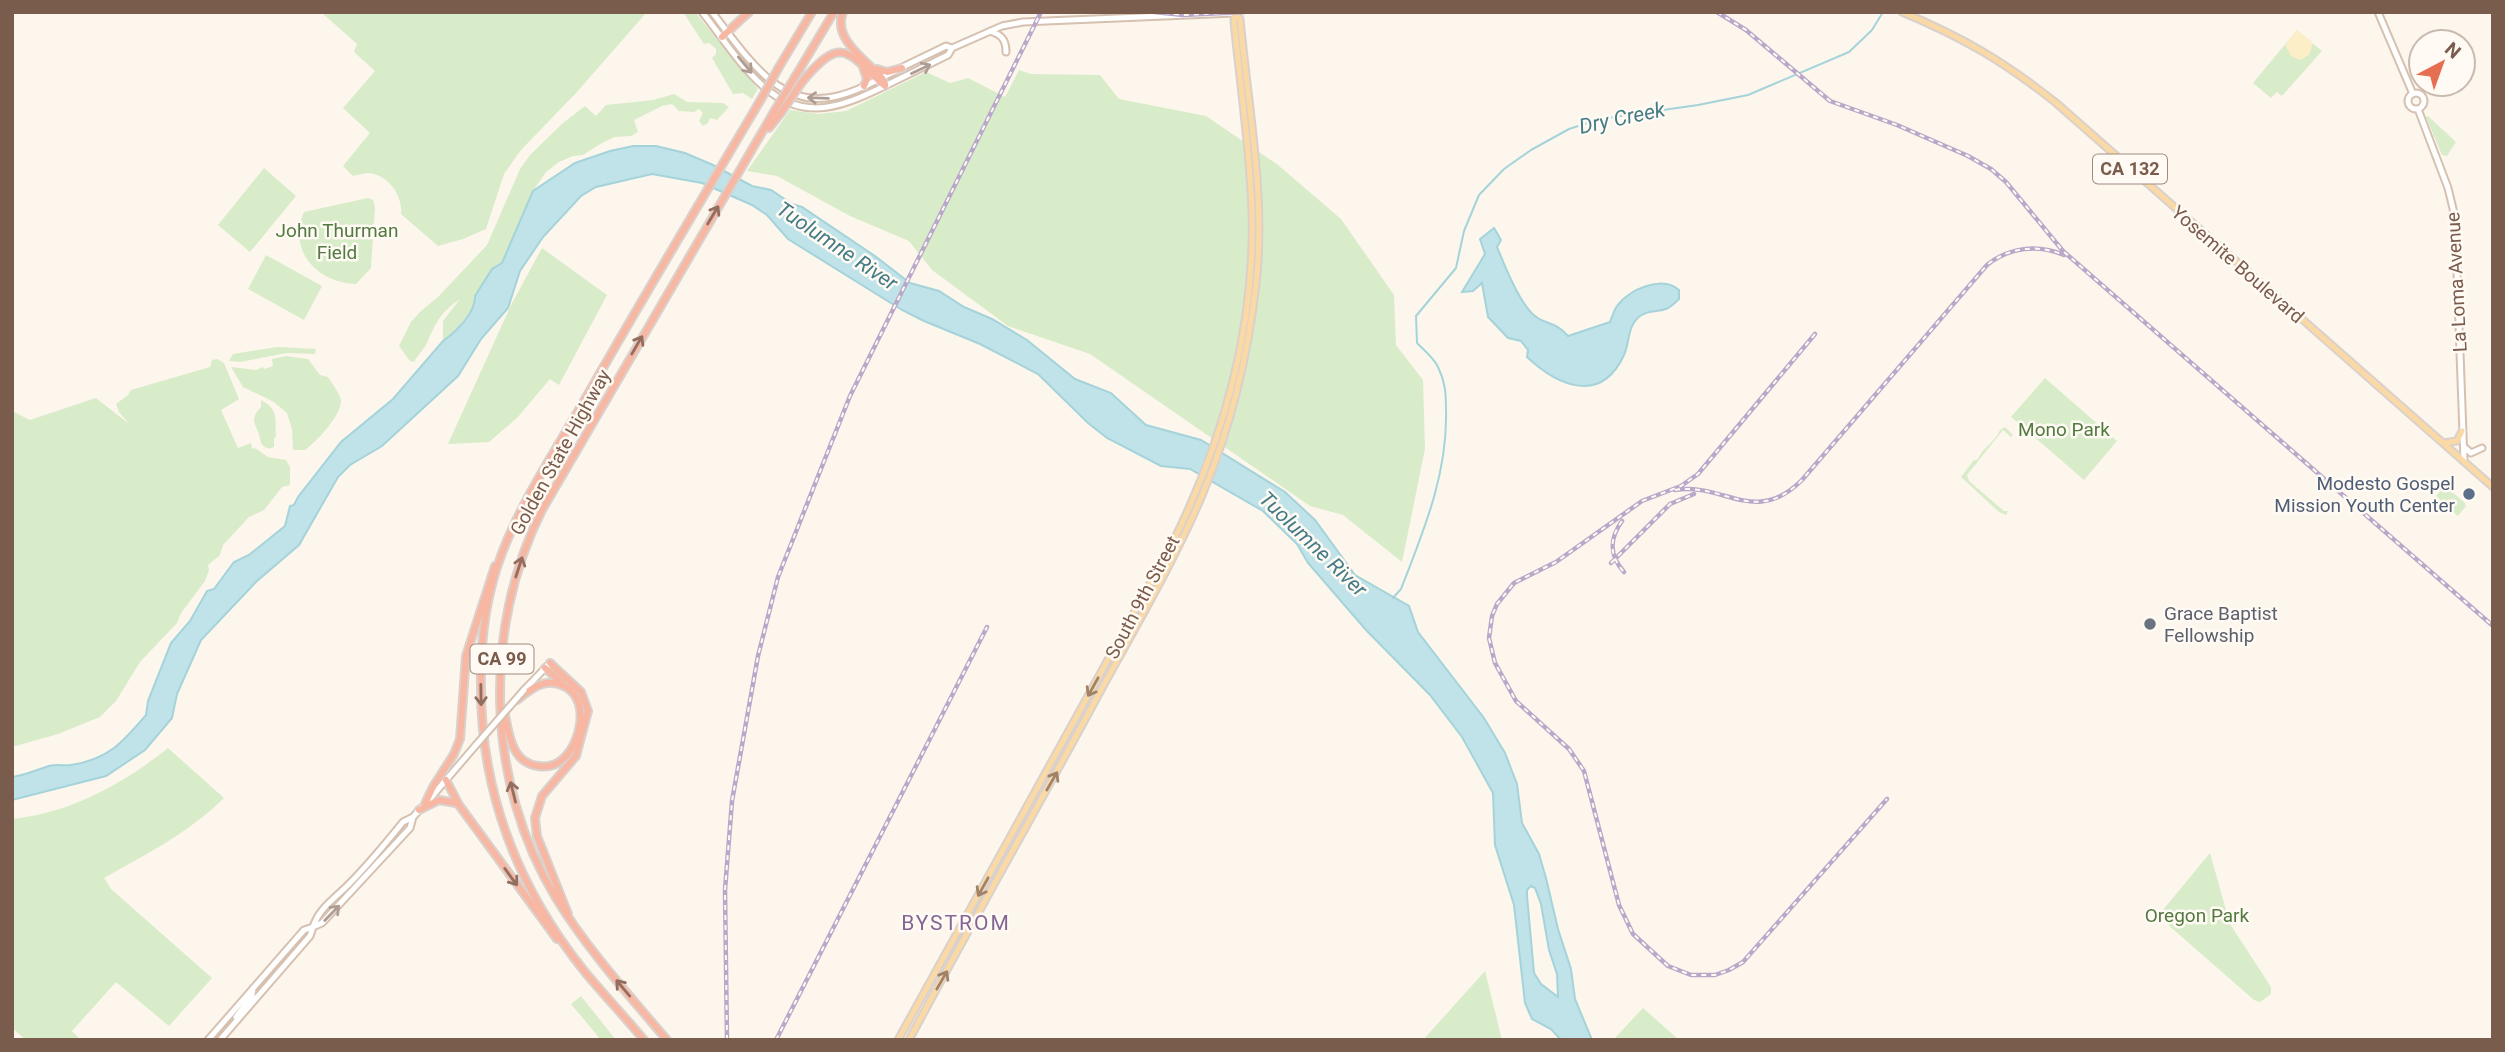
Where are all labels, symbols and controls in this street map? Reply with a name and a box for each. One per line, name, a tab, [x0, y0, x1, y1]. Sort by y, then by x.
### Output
north arrow	[2407, 28, 2477, 98]
text: N	[2440, 37, 2465, 64]
one-way arrow	[737, 56, 753, 74]
one-way arrow	[910, 62, 931, 75]
one-way arrow	[807, 92, 830, 105]
water label: Dry Creek	[1577, 97, 1668, 139]
road number: CA 132	[2093, 154, 2167, 184]
water label: Tuolumne River	[772, 197, 903, 296]
street label: Yosemite Boulevard	[2167, 201, 2309, 328]
one-way arrow	[707, 205, 721, 225]
street label: La Loma Avenue	[2441, 211, 2472, 353]
park label: John Thurman Field	[276, 219, 398, 264]
one-way arrow	[630, 336, 644, 356]
street label: Golden State Highway	[505, 365, 616, 539]
park label: Mono Park	[2018, 418, 2110, 441]
place label: Modesto Gospel Mission Youth Center	[2274, 472, 2456, 517]
marker: Modesto Gospel Mission Youth Center	[2461, 486, 2477, 502]
water label: Tuolumne River	[1254, 487, 1373, 602]
street label: South 9th Street	[1100, 532, 1185, 663]
one-way arrow	[514, 557, 526, 579]
place label: Grace Baptist Fellowship	[2164, 602, 2278, 647]
marker: Grace Baptist Fellowship	[2142, 616, 2158, 632]
road number: CA 99	[470, 644, 534, 674]
one-way arrow	[1086, 677, 1100, 697]
one-way arrow	[474, 683, 488, 706]
one-way arrow	[1045, 771, 1059, 791]
one-way arrow	[506, 781, 519, 803]
one-way arrow	[504, 867, 519, 886]
one-way arrow	[976, 876, 990, 896]
one-way arrow	[324, 904, 341, 921]
park label: Oregon Park	[2145, 904, 2250, 927]
district label: BYSTROM	[901, 911, 1011, 935]
one-way arrow	[935, 970, 949, 990]
one-way arrow	[615, 979, 631, 997]

